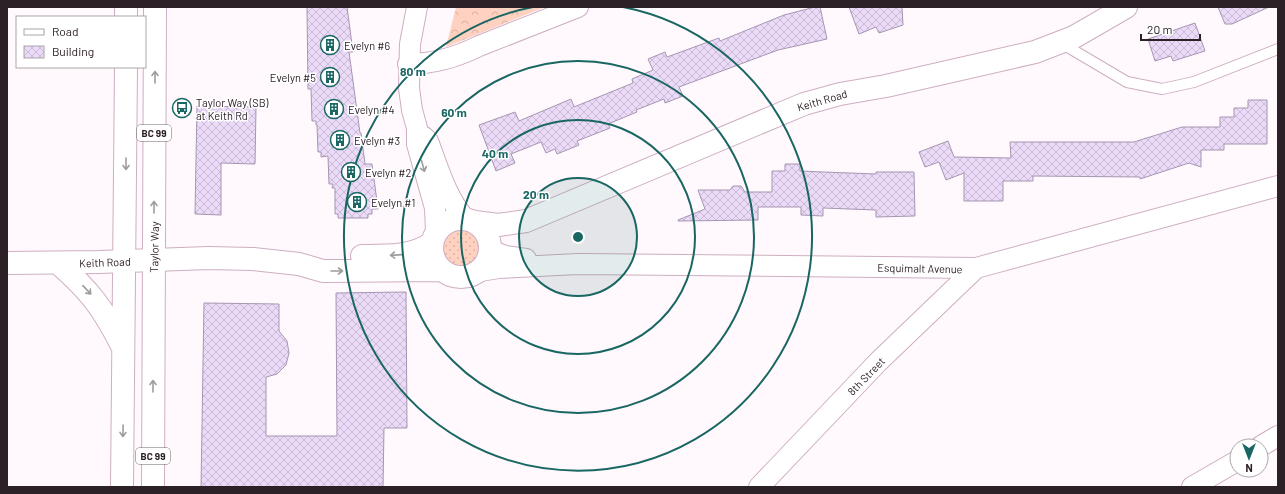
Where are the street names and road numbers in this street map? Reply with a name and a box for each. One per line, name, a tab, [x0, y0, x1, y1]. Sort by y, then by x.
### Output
street label: Keith Road	[795, 87, 849, 113]
road number: BC 99	[137, 125, 171, 141]
street label: Taylor Way	[147, 221, 161, 273]
street label: Keith Road	[79, 255, 131, 269]
street label: Esquimalt Avenue	[877, 261, 963, 275]
street label: 8th Street	[845, 354, 887, 398]
road number: BC 99	[136, 448, 170, 464]

